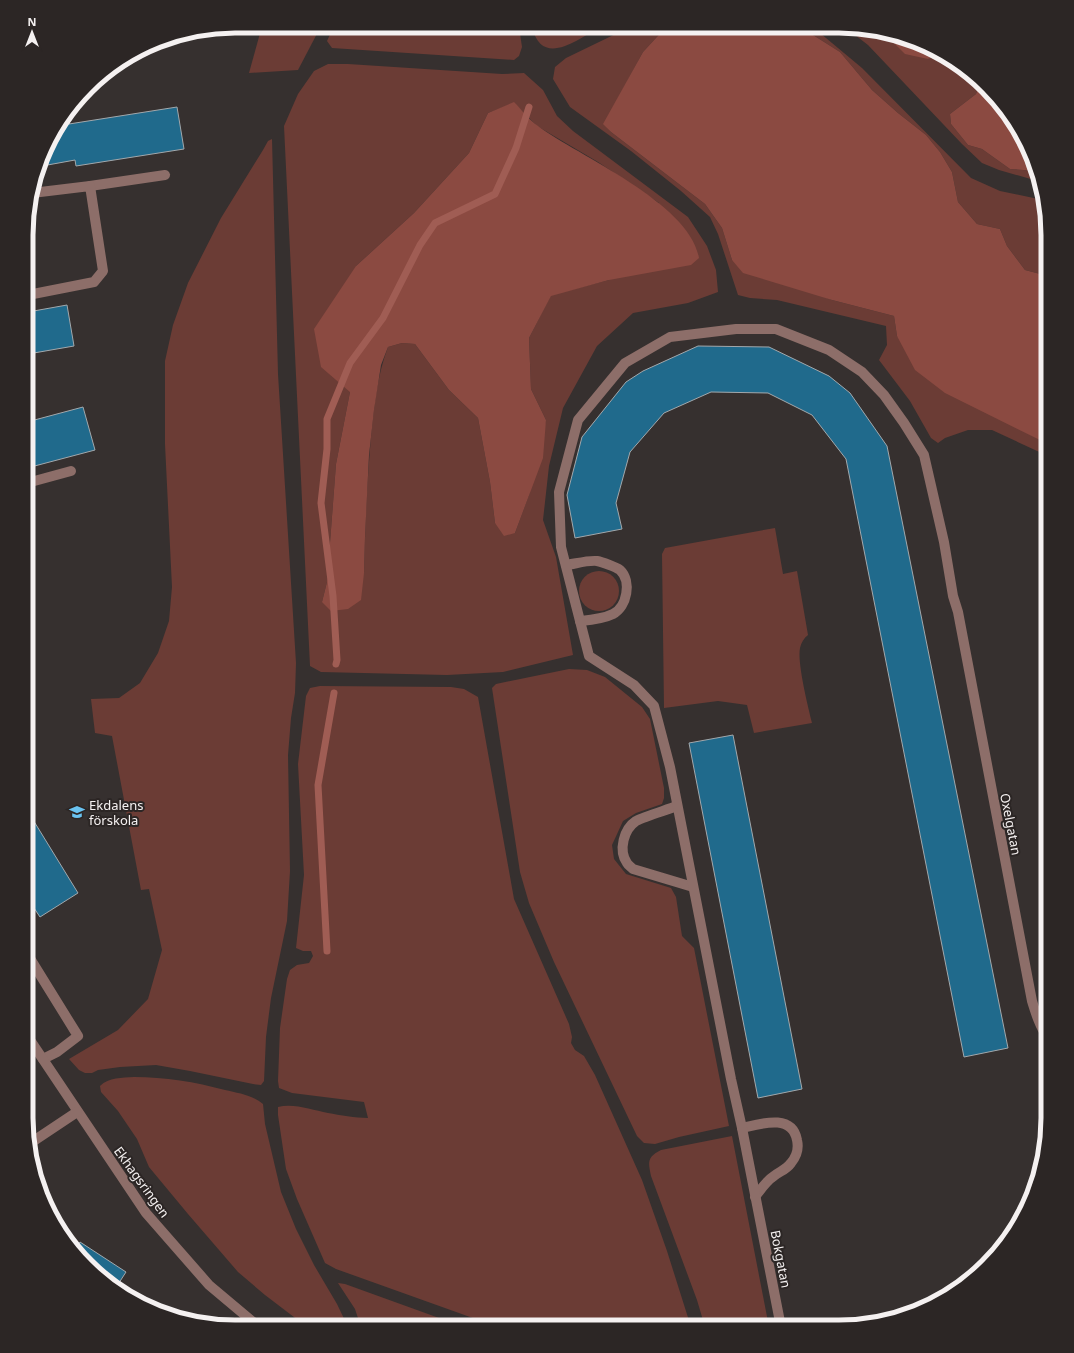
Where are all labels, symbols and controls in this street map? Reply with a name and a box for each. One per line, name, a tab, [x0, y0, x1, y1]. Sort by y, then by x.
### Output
north arrow	[12, 12, 52, 52]
text: N	[28, 14, 36, 29]
street label: Oxelgatan	[996, 791, 1026, 857]
place label: Ekdalens förskola	[89, 796, 143, 829]
school or university icon: Ekdalens förskola	[68, 803, 86, 821]
street label: Ekhagsringen	[110, 1143, 174, 1221]
street label: Bokgatan	[767, 1229, 795, 1289]

